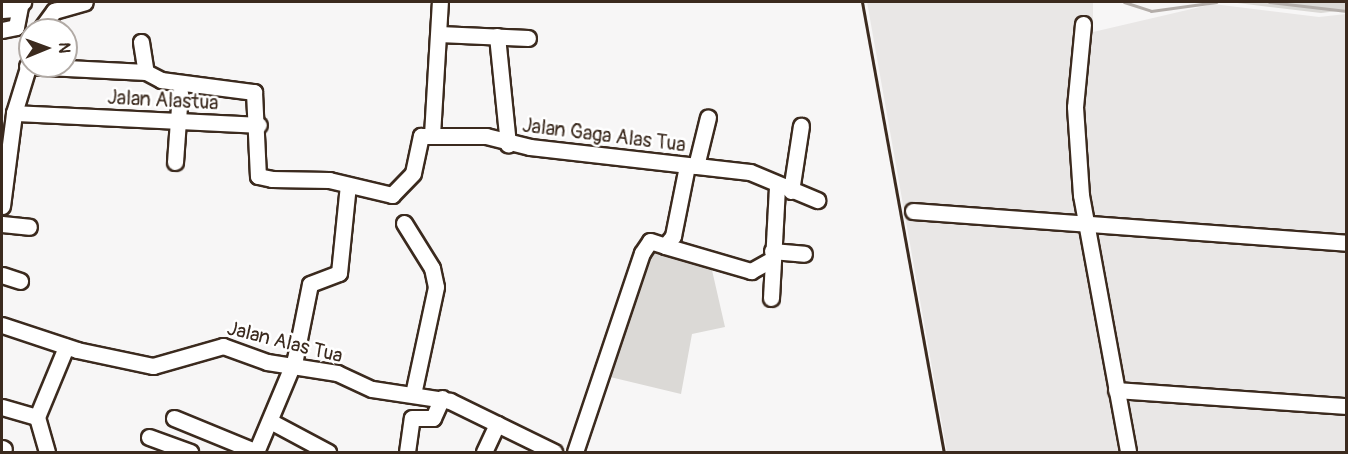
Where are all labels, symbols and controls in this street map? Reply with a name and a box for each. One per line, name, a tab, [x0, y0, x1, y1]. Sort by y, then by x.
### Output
north arrow	[18, 18, 78, 78]
text: N	[54, 42, 74, 53]
street label: Jalan Alastua	[107, 85, 219, 115]
street label: Jalan Gaga Alas Tua	[521, 113, 687, 157]
street label: Jalan Alas Tua	[225, 316, 345, 368]

